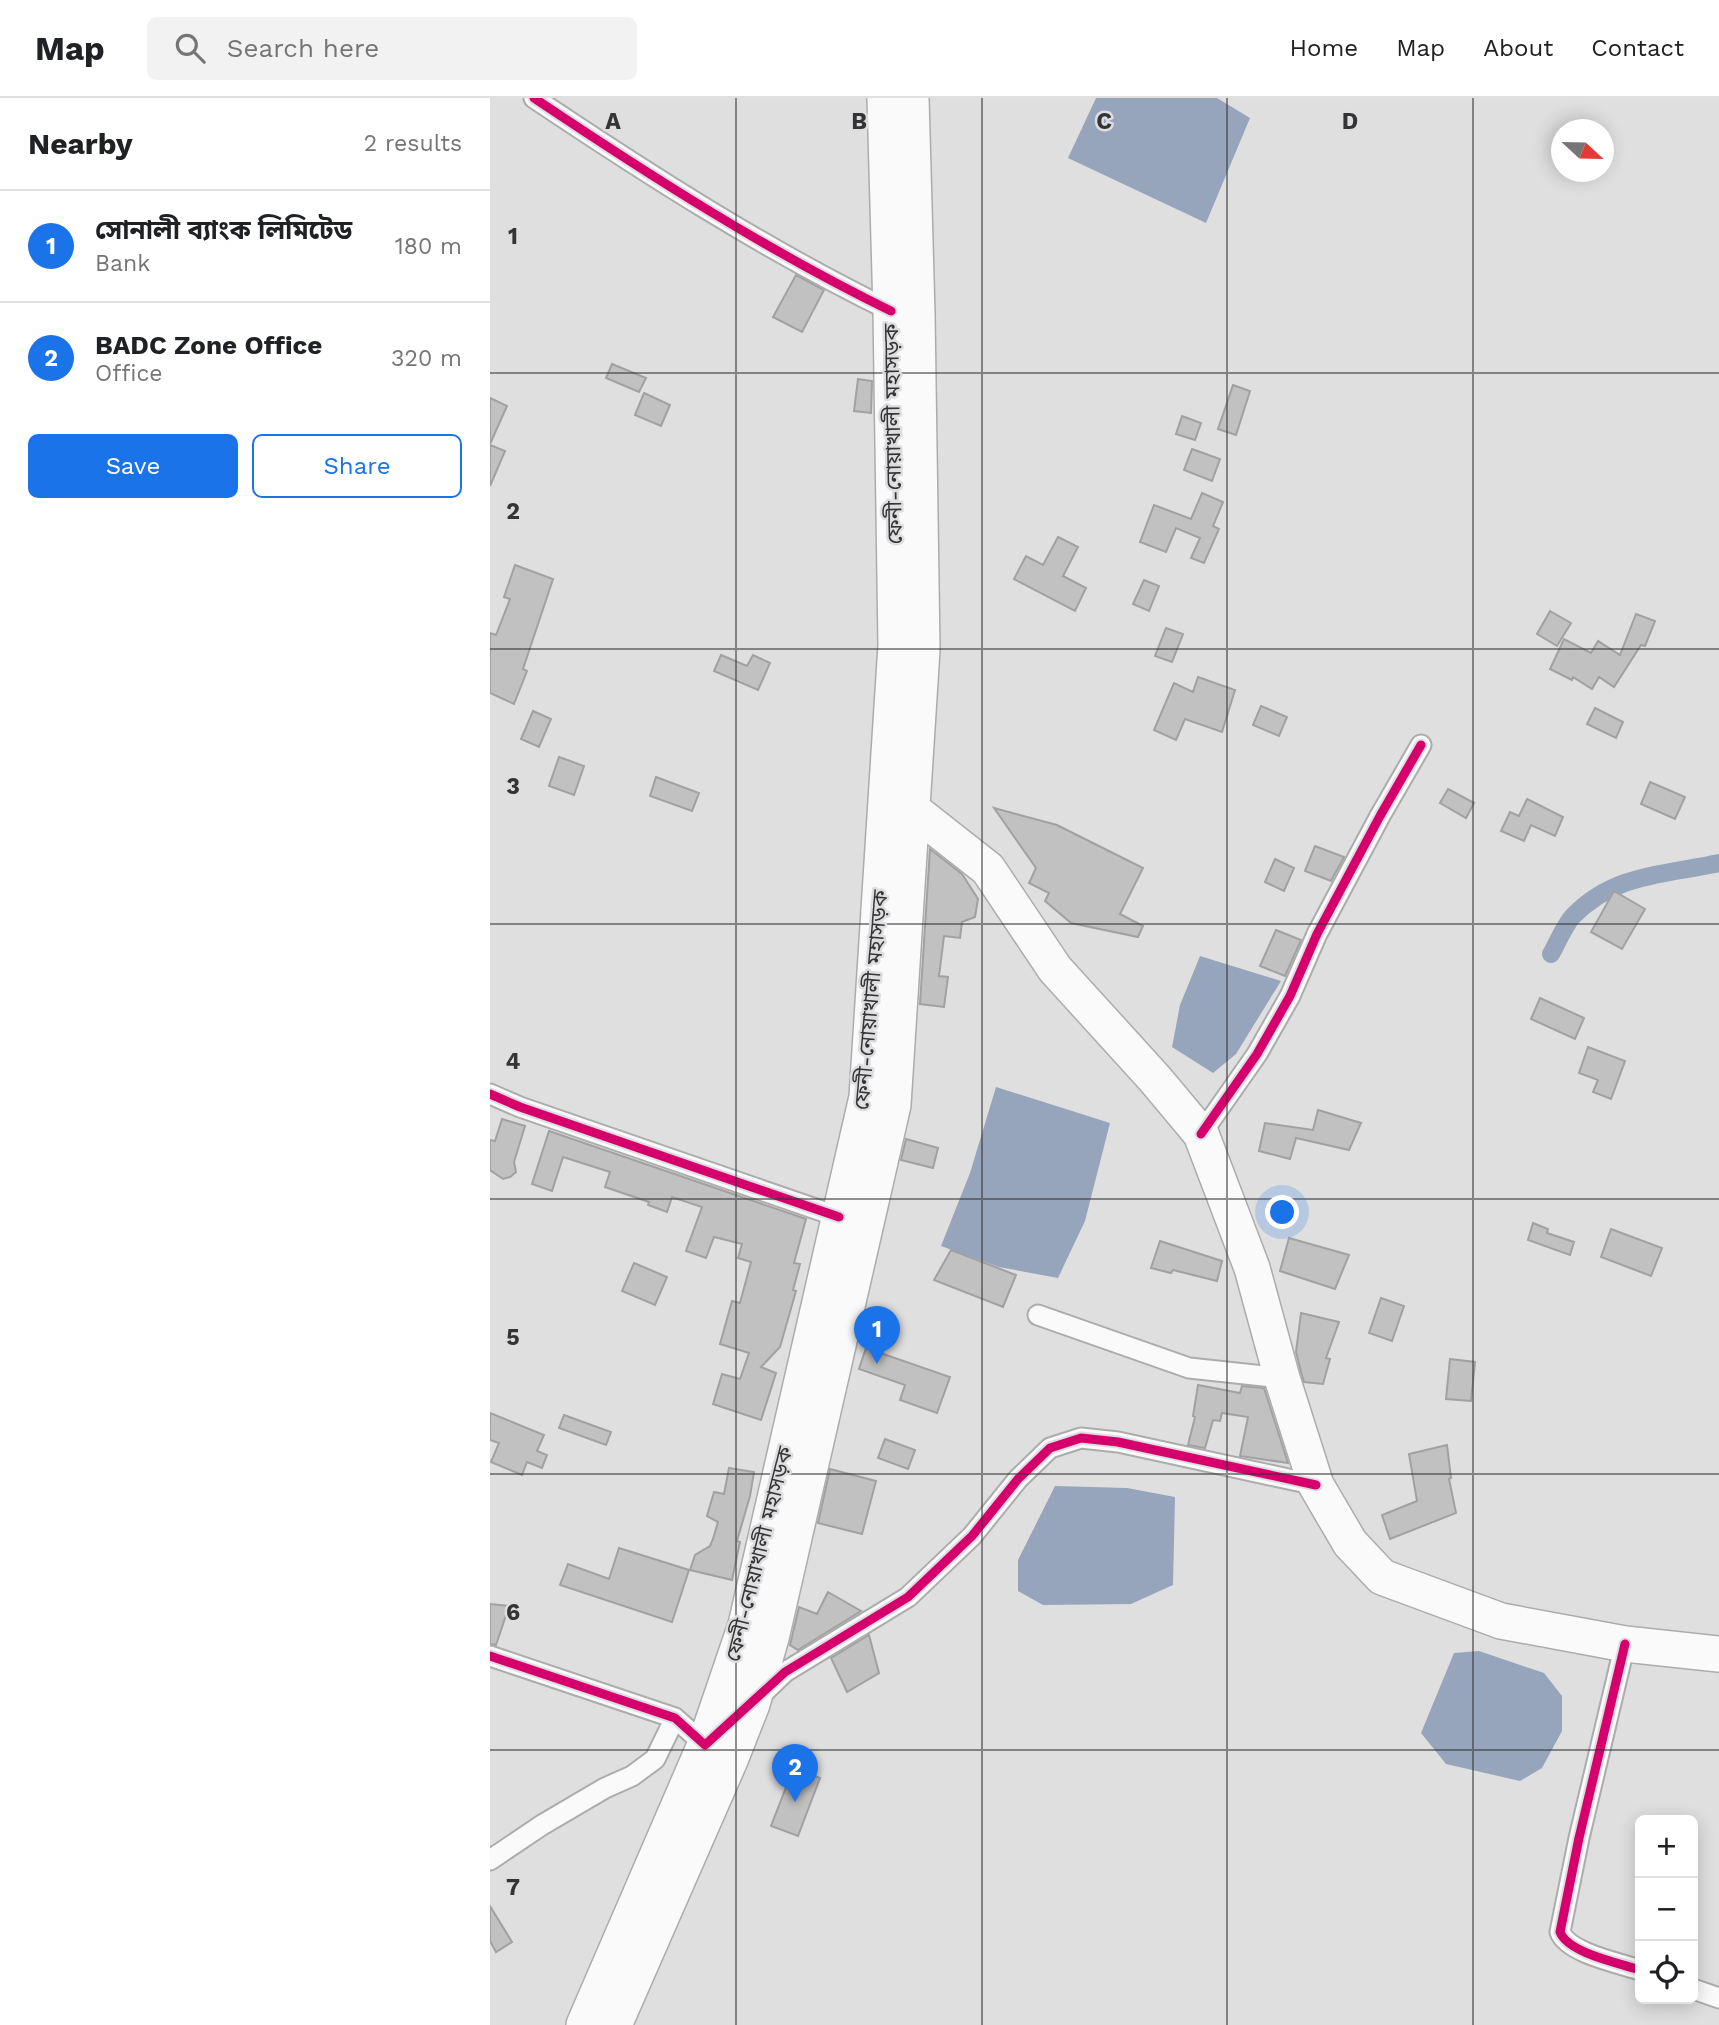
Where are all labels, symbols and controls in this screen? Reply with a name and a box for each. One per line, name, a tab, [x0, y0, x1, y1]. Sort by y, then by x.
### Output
search box	[147, 17, 637, 80]
text: Map	[35, 29, 105, 68]
icon: search	[171, 29, 209, 67]
text: Search here	[227, 33, 379, 63]
text: Home	[1290, 34, 1358, 62]
text: Map	[1396, 34, 1445, 62]
text: About	[1483, 34, 1553, 62]
text: Contact	[1591, 34, 1684, 62]
text: A	[605, 108, 621, 135]
text: B	[851, 108, 867, 135]
text: C	[1096, 108, 1112, 135]
text: D	[1342, 108, 1358, 135]
north arrow	[1551, 119, 1614, 182]
text: Nearby	[28, 126, 133, 161]
text: 2 results	[364, 130, 462, 157]
text: সোনালী ব্যাংক লিমিটেড	[95, 215, 352, 245]
text: 1	[508, 223, 518, 250]
text: 1	[46, 233, 56, 260]
text: 180 m	[395, 233, 462, 260]
text: Bank	[95, 250, 150, 277]
street label: ফেনী-নোয়াখালী মহাসড়ক	[878, 322, 907, 545]
text: BADC Zone Office	[95, 330, 322, 360]
text: 2	[44, 345, 58, 372]
text: 320 m	[391, 345, 462, 372]
text: Office	[95, 360, 163, 387]
button: Save	[28, 434, 238, 498]
button: Share	[252, 434, 462, 498]
text: 2	[506, 498, 520, 525]
text: 3	[506, 773, 520, 800]
street label: ফেনী-নোয়াখালী মহাসড়ক	[848, 888, 893, 1111]
text: 4	[506, 1048, 521, 1075]
your location	[1265, 1195, 1299, 1229]
pin: 1	[854, 1306, 900, 1364]
text: 5	[506, 1324, 520, 1351]
street label: ফেনী-নোয়াখালী মহাসড়ক	[720, 1443, 798, 1664]
text: 6	[506, 1599, 520, 1626]
pin: 2	[772, 1744, 818, 1802]
map controls	[1635, 1815, 1698, 2004]
button: +	[1635, 1815, 1698, 1878]
text: 7	[506, 1874, 520, 1901]
button: −	[1635, 1878, 1698, 1941]
button: locate	[1635, 1941, 1698, 2004]

